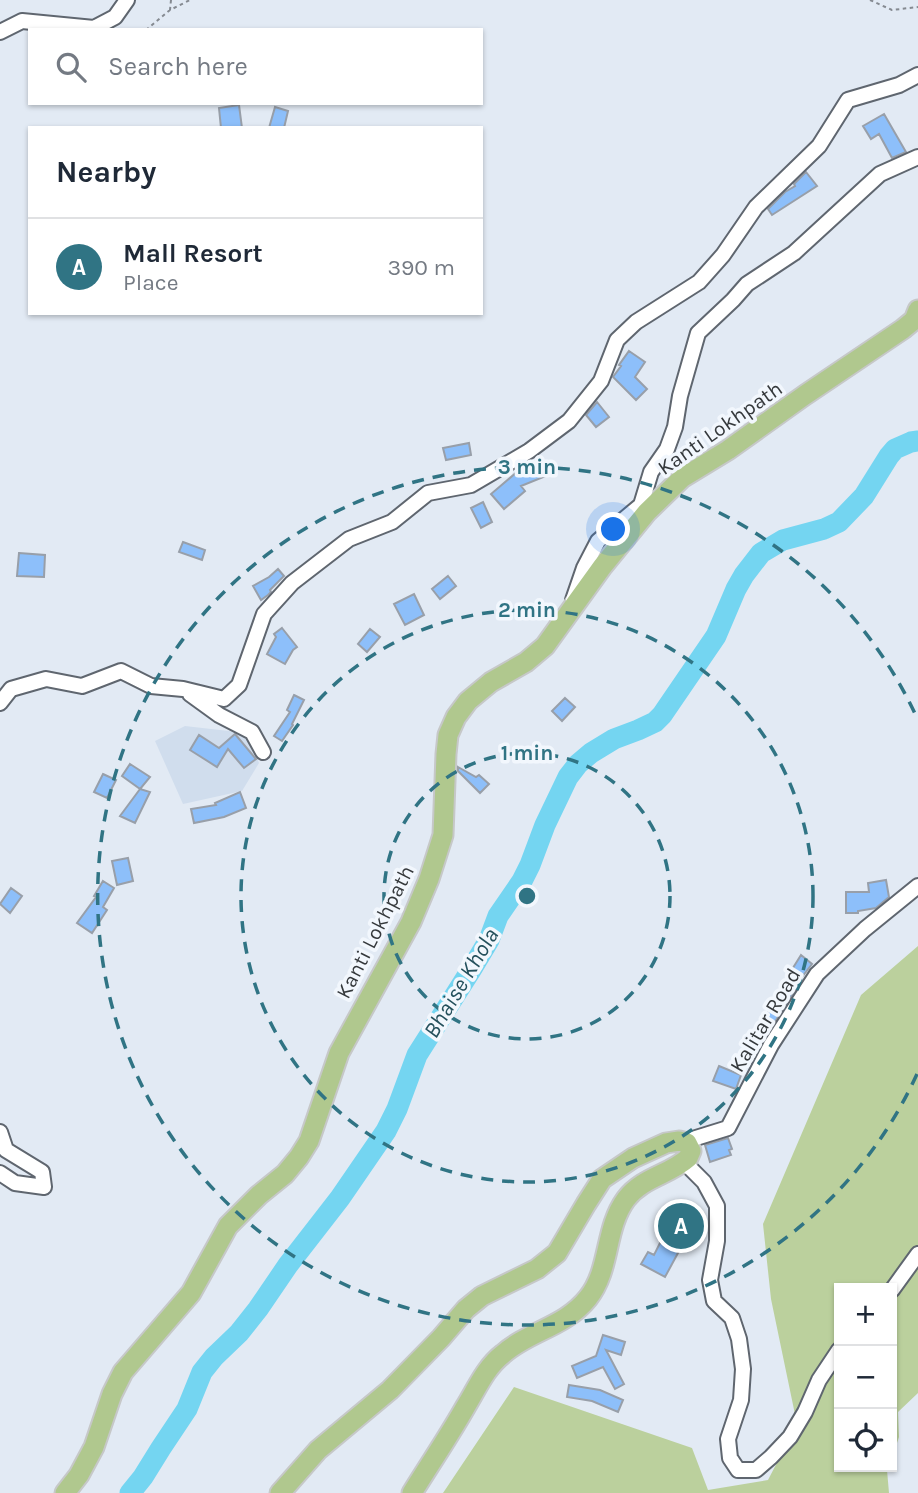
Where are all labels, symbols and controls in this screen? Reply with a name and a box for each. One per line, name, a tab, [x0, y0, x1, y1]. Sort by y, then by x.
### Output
search box	[28, 28, 483, 105]
icon: search	[52, 48, 90, 86]
text: Search here	[108, 51, 248, 82]
text: Nearby	[56, 154, 156, 190]
text: Mall Resort	[123, 238, 263, 269]
text: A	[72, 254, 86, 281]
text: 390 m	[387, 254, 455, 281]
text: Place	[123, 269, 179, 296]
street label: Kanti Lokhpath	[653, 376, 787, 480]
text: 3 min	[498, 455, 556, 479]
your location	[596, 512, 630, 546]
text: 2 min	[498, 598, 556, 622]
text: 1 min	[501, 741, 553, 765]
street label: Kanti Lokhpath	[331, 861, 419, 1003]
centre of rings	[515, 884, 539, 908]
water label: Bhaise Khola	[418, 923, 504, 1043]
street label: Kalitar Road	[725, 964, 805, 1076]
pin: A	[658, 1200, 704, 1252]
map controls	[834, 1283, 897, 1472]
button: +	[834, 1283, 897, 1346]
button: −	[834, 1346, 897, 1409]
button: locate	[834, 1409, 897, 1472]

